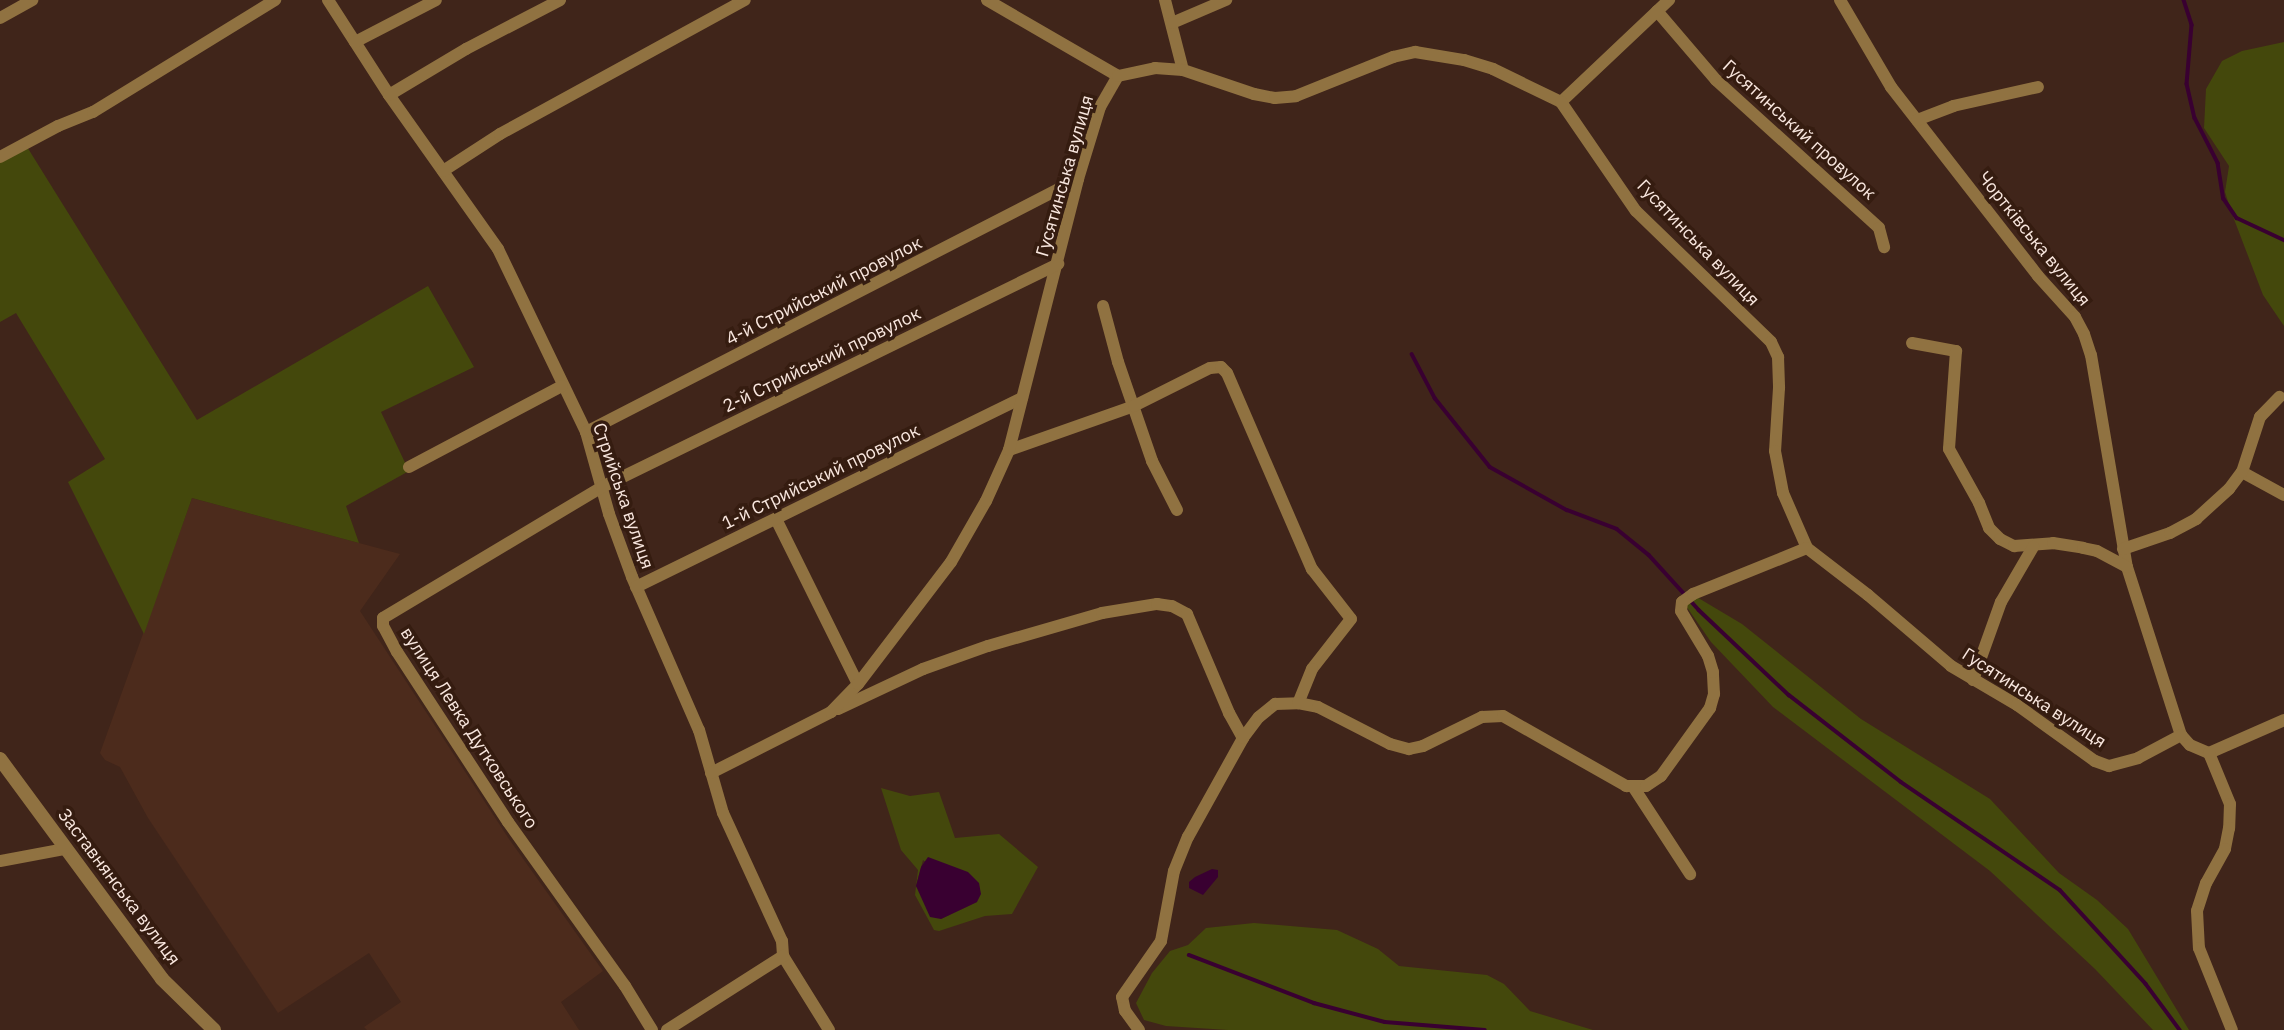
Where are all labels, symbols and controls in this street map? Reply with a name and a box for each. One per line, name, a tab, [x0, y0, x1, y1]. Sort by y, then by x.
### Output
street label: Гусятинський провулок	[1718, 56, 1880, 204]
street label: Гусятинська вулиця	[1032, 93, 1098, 259]
street label: Чортківська вулиця	[1973, 167, 2095, 311]
street label: Гусятинська вулиця	[1632, 175, 1764, 311]
street label: 4-й Стрийський провулок	[722, 232, 926, 350]
street label: 2-й Стрийський провулок	[720, 303, 924, 417]
street label: Стрийська вулиця	[588, 420, 658, 572]
street label: 1-й Стрийський провулок	[719, 420, 923, 534]
street label: вулиця Левка Дутковського	[396, 623, 542, 833]
street label: Гусятинська вулиця	[1958, 643, 2110, 753]
street label: Заставнянська вулиця	[53, 805, 185, 969]

